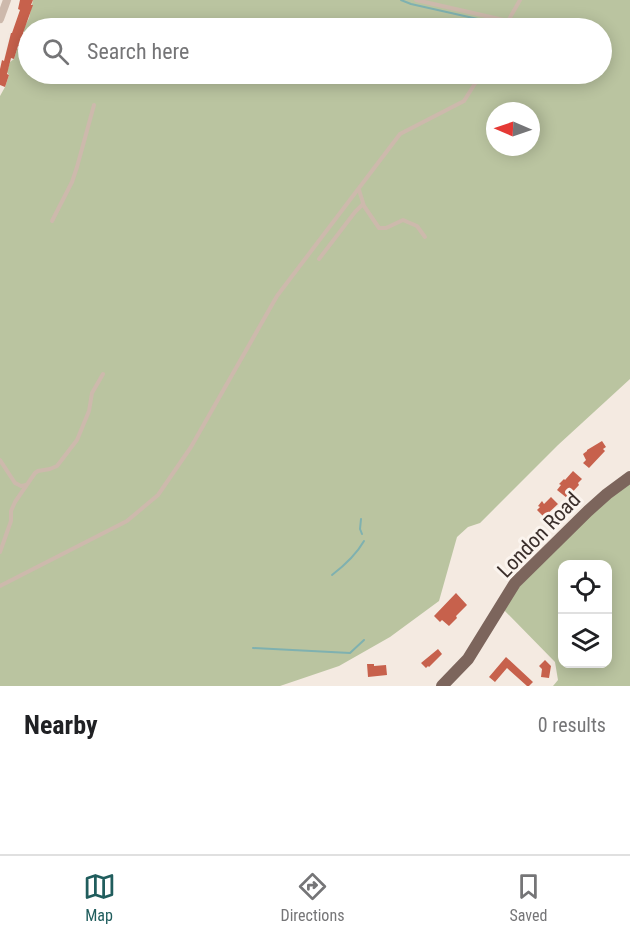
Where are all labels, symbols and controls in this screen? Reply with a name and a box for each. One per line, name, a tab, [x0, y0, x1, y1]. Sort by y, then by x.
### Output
search box	[18, 18, 612, 84]
icon: search	[39, 35, 72, 68]
text: Search here	[87, 39, 189, 64]
north arrow	[486, 102, 540, 156]
street label: London Road	[493, 488, 585, 582]
map controls	[558, 560, 612, 668]
button: locate	[558, 560, 612, 614]
button: layers	[558, 614, 612, 668]
text: Nearby	[24, 710, 98, 740]
text: 0 results	[538, 713, 606, 737]
tab: Map	[83, 870, 116, 925]
tab: Directions	[281, 870, 344, 925]
tab: Saved	[509, 870, 547, 925]

